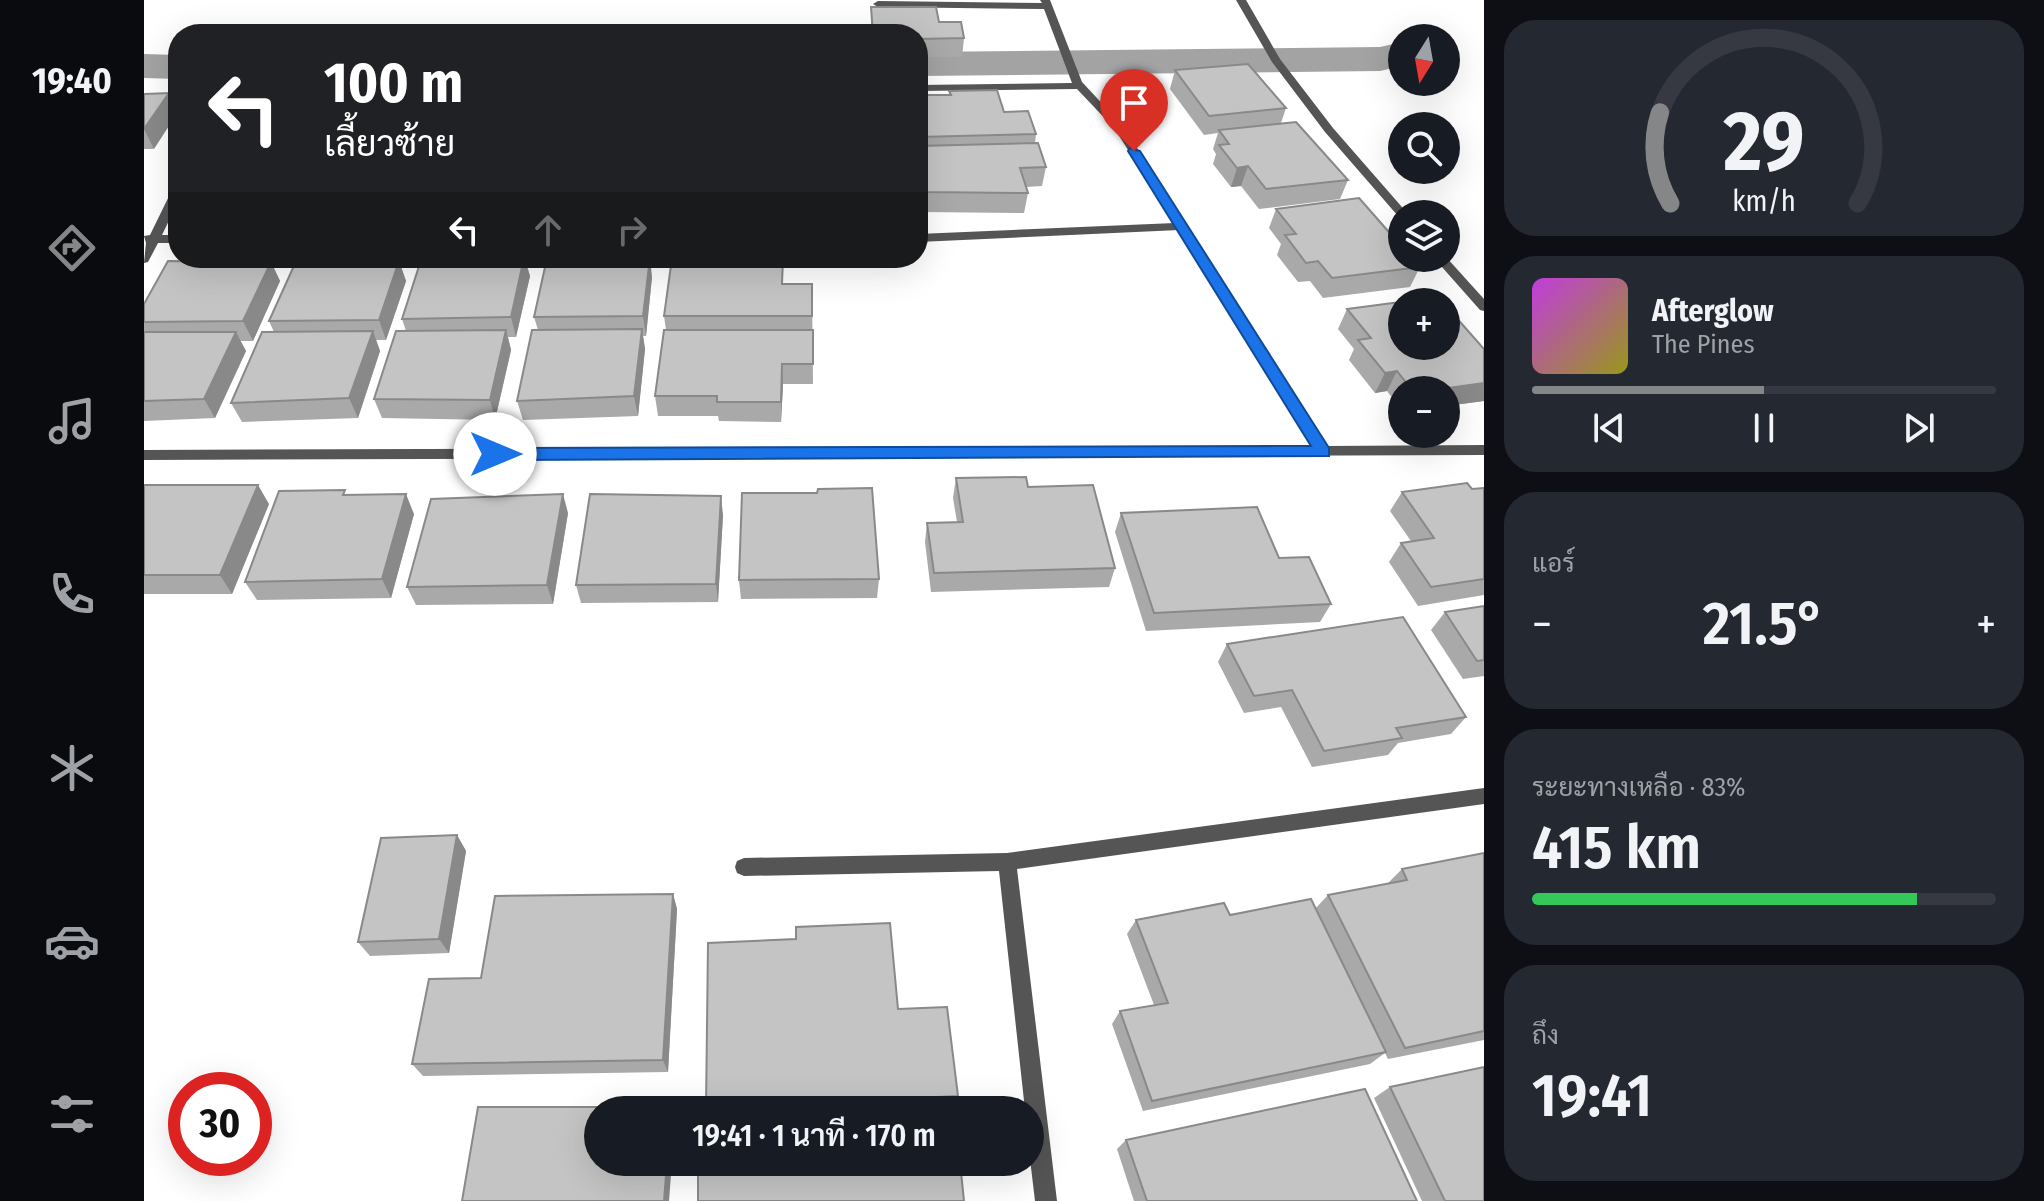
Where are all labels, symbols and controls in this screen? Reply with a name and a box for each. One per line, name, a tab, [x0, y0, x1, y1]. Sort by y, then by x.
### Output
north arrow	[1388, 24, 1460, 96]
map controls	[1388, 24, 1460, 448]
text: 100 m	[324, 50, 463, 117]
icon: left	[192, 56, 296, 160]
text: 19:40	[32, 59, 112, 103]
pin	[1100, 69, 1168, 151]
icon: arrive	[1112, 81, 1156, 125]
text: 29	[1722, 92, 1805, 192]
button: search	[1388, 112, 1460, 184]
text: เลี้ยวซ้าย	[324, 122, 455, 166]
text: km/h	[1732, 184, 1796, 219]
button: layers	[1388, 200, 1460, 272]
icon: left	[442, 208, 486, 252]
icon: ahead	[526, 208, 570, 252]
icon: right	[610, 208, 654, 252]
icon: directions	[44, 220, 100, 276]
button: +	[1388, 288, 1460, 360]
text: Afterglow	[1652, 293, 1774, 329]
text: The Pines	[1652, 329, 1755, 360]
button: −	[1388, 376, 1460, 448]
icon: music	[44, 393, 100, 449]
icon: previous	[1587, 406, 1631, 450]
icon: pause	[1742, 406, 1786, 450]
icon: next	[1897, 406, 1941, 450]
position arrow	[453, 412, 537, 496]
text: แอร์	[1532, 548, 1575, 579]
icon: phone	[44, 566, 100, 622]
text: 21.5°	[1703, 588, 1825, 660]
text: −	[1532, 598, 1552, 651]
text: +	[1976, 598, 1996, 651]
icon: climate	[44, 740, 100, 796]
text: ระยะทางเหลือ · 83%	[1532, 772, 1746, 803]
text: 415 km	[1532, 812, 1701, 884]
icon: car	[44, 913, 100, 969]
text: ถึง	[1532, 1020, 1559, 1051]
text: 19:41	[1532, 1060, 1652, 1132]
speed limit sign: 30	[168, 1072, 272, 1176]
icon: filters	[44, 1086, 100, 1142]
text: 19:41 · 1 นาที · 170 m	[692, 1118, 936, 1154]

